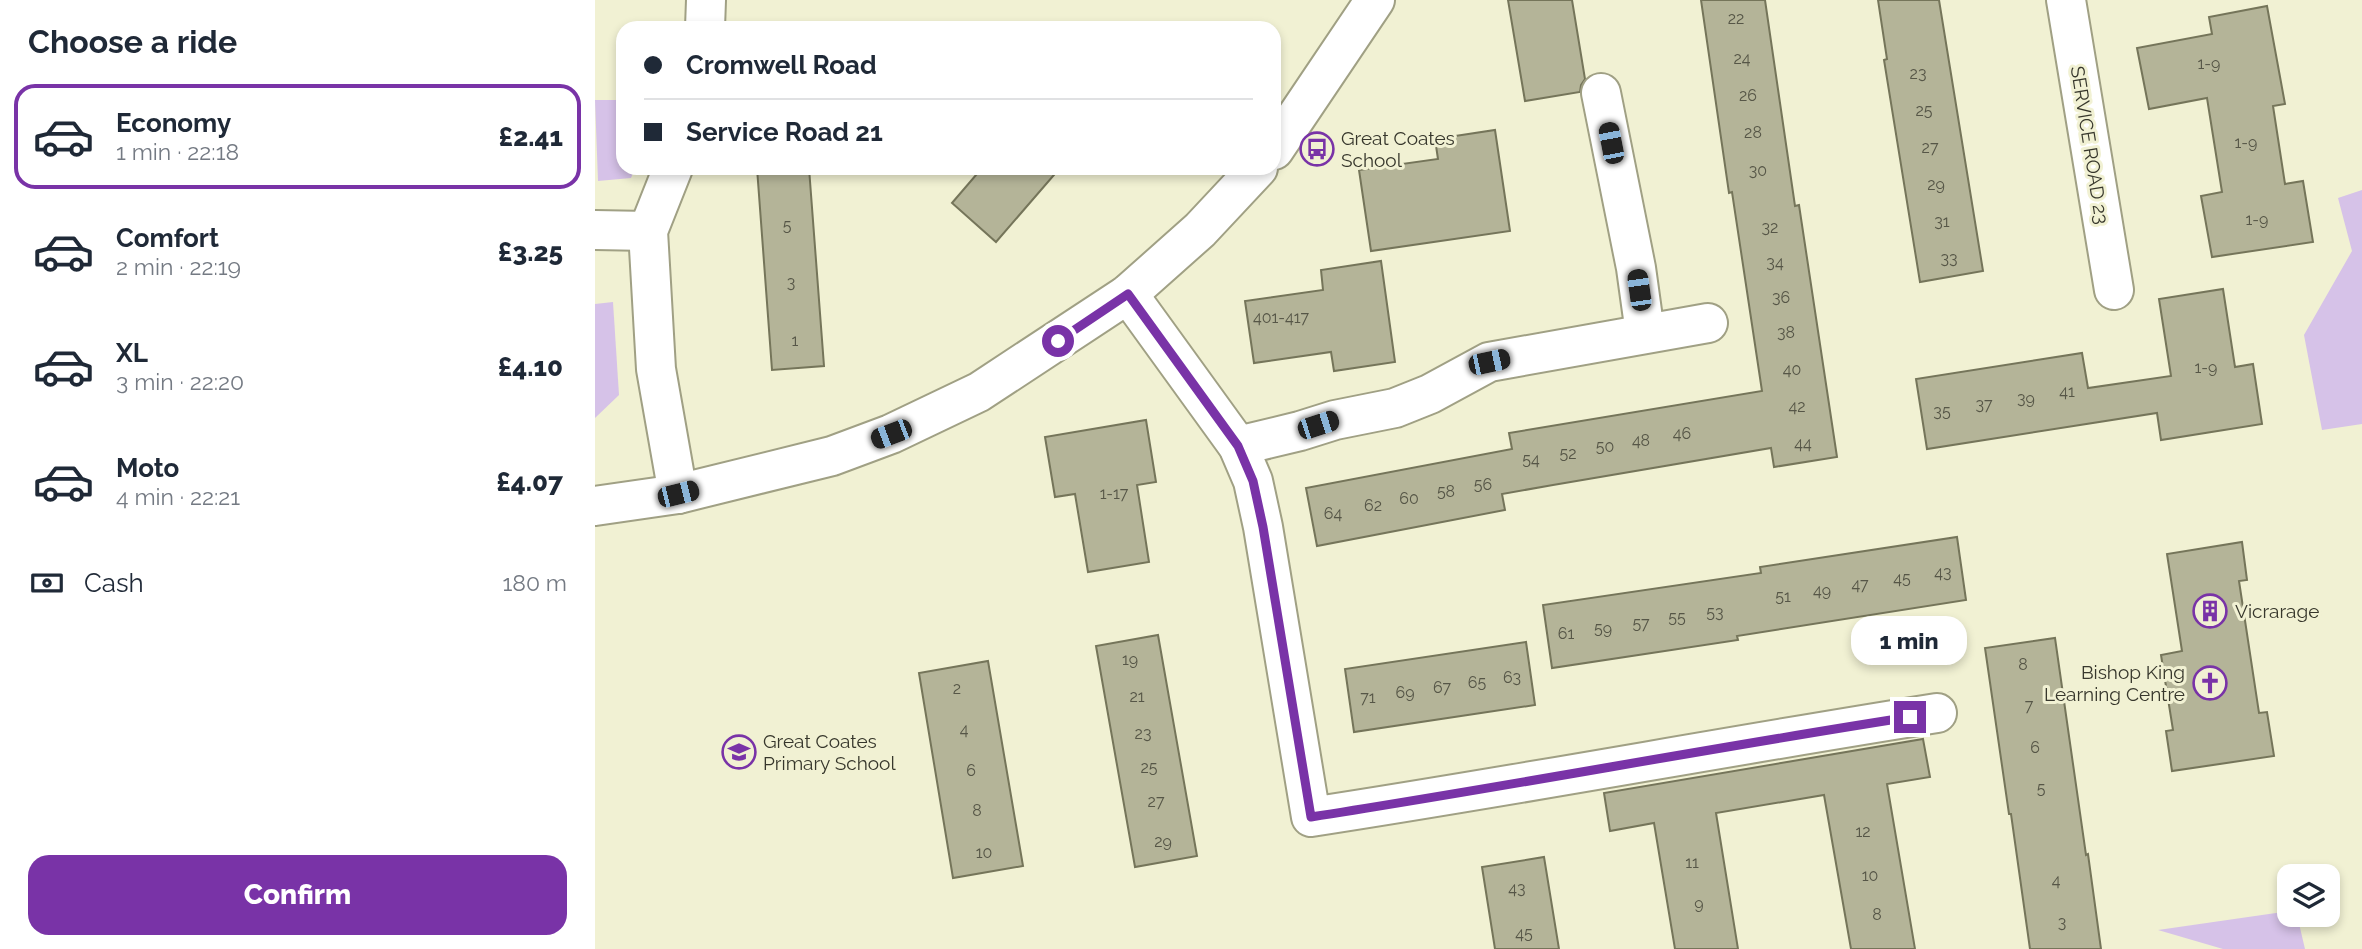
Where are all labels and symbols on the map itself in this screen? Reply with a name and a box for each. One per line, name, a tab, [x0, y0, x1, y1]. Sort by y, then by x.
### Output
house number: 22	[1728, 9, 1744, 28]
house number: 24	[1733, 49, 1751, 68]
house number: 1-9	[2198, 54, 2220, 73]
house number: 23	[1910, 64, 1926, 83]
street label: SERVICE ROAD 23	[2067, 64, 2113, 226]
house number: 26	[1739, 86, 1757, 105]
house number: 25	[1915, 101, 1933, 120]
car	[1597, 120, 1626, 166]
house number: 28	[1744, 123, 1762, 142]
place label: Great Coates School	[1341, 127, 1455, 171]
bus stop icon: Great Coates School	[1298, 130, 1336, 168]
house number: 1-9	[2235, 133, 2257, 152]
house number: 27	[1922, 138, 1939, 157]
house number: 30	[1749, 161, 1767, 180]
house number: 29	[1927, 175, 1945, 194]
house number: 1-9	[2246, 210, 2268, 229]
house number: 31	[1934, 212, 1950, 231]
house number: 5	[783, 216, 792, 235]
house number: 32	[1762, 218, 1778, 237]
house number: 33	[1940, 249, 1958, 268]
house number: 34	[1766, 253, 1784, 272]
car	[1626, 268, 1653, 312]
house number: 3	[787, 273, 795, 292]
house number: 36	[1772, 288, 1790, 307]
house number: 401-417	[1253, 308, 1309, 327]
house number: 38	[1777, 323, 1795, 342]
route start	[1042, 325, 1074, 357]
house number: 1	[792, 331, 799, 350]
car	[1467, 347, 1512, 377]
house number: 1-9	[2195, 358, 2217, 377]
house number: 40	[1783, 360, 1801, 379]
house number: 41	[2059, 382, 2075, 401]
house number: 39	[2017, 389, 2035, 408]
house number: 37	[1975, 395, 1993, 414]
house number: 42	[1788, 397, 1806, 416]
house number: 35	[1933, 402, 1951, 421]
car	[1295, 409, 1342, 441]
car	[868, 417, 915, 451]
house number: 46	[1673, 424, 1691, 443]
house number: 48	[1632, 431, 1650, 450]
house number: 44	[1794, 434, 1812, 453]
house number: 50	[1596, 437, 1614, 456]
house number: 52	[1559, 444, 1577, 463]
house number: 54	[1522, 450, 1540, 469]
house number: 56	[1474, 475, 1492, 494]
car	[656, 479, 701, 509]
house number: 58	[1437, 482, 1455, 501]
house number: 1-17	[1100, 484, 1129, 503]
house number: 60	[1399, 489, 1419, 508]
house number: 62	[1364, 496, 1382, 515]
house number: 64	[1324, 504, 1342, 523]
house number: 43	[1934, 563, 1952, 582]
house number: 45	[1893, 569, 1911, 588]
house number: 47	[1851, 575, 1869, 594]
house number: 49	[1813, 581, 1831, 600]
house number: 51	[1775, 587, 1791, 606]
building icon: Vicrarage	[2191, 592, 2229, 630]
place label: Vicrarage	[2235, 600, 2319, 622]
house number: 53	[1706, 603, 1724, 622]
house number: 55	[1668, 608, 1686, 627]
house number: 57	[1632, 614, 1650, 633]
callout: 1 min	[1852, 616, 1968, 664]
house number: 59	[1594, 619, 1612, 638]
house number: 61	[1558, 624, 1574, 643]
house number: 19	[1122, 650, 1138, 669]
house number: 8	[2018, 655, 2028, 674]
place label: Bishop King Learning Centre	[2044, 661, 2185, 705]
church icon: Bishop King Learning Centre	[2191, 664, 2229, 702]
house number: 63	[1503, 668, 1521, 687]
house number: 65	[1468, 673, 1486, 692]
house number: 67	[1433, 678, 1452, 697]
house number: 2	[953, 679, 961, 698]
house number: 69	[1395, 683, 1415, 702]
house number: 21	[1129, 687, 1145, 706]
house number: 71	[1360, 688, 1376, 707]
house number: 7	[2025, 696, 2034, 715]
route end	[1894, 701, 1926, 733]
house number: 4	[960, 720, 969, 739]
house number: 23	[1135, 724, 1151, 743]
place label: Great Coates Primary School	[763, 730, 896, 774]
school or university icon: Great Coates Primary School	[720, 733, 758, 771]
house number: 6	[2030, 738, 2040, 757]
house number: 25	[1140, 758, 1158, 777]
house number: 6	[966, 761, 976, 780]
house number: 5	[2037, 779, 2046, 798]
house number: 27	[1148, 792, 1165, 811]
house number: 8	[972, 801, 982, 820]
house number: 12	[1855, 822, 1871, 841]
house number: 29	[1154, 832, 1172, 851]
house number: 10	[976, 843, 992, 862]
house number: 11	[1685, 853, 1699, 872]
house number: 10	[1862, 866, 1878, 885]
house number: 4	[2052, 871, 2061, 890]
house number: 43	[1508, 879, 1526, 898]
house number: 9	[1694, 894, 1704, 913]
house number: 8	[1872, 905, 1882, 924]
house number: 3	[2058, 913, 2066, 932]
house number: 45	[1515, 924, 1533, 943]

